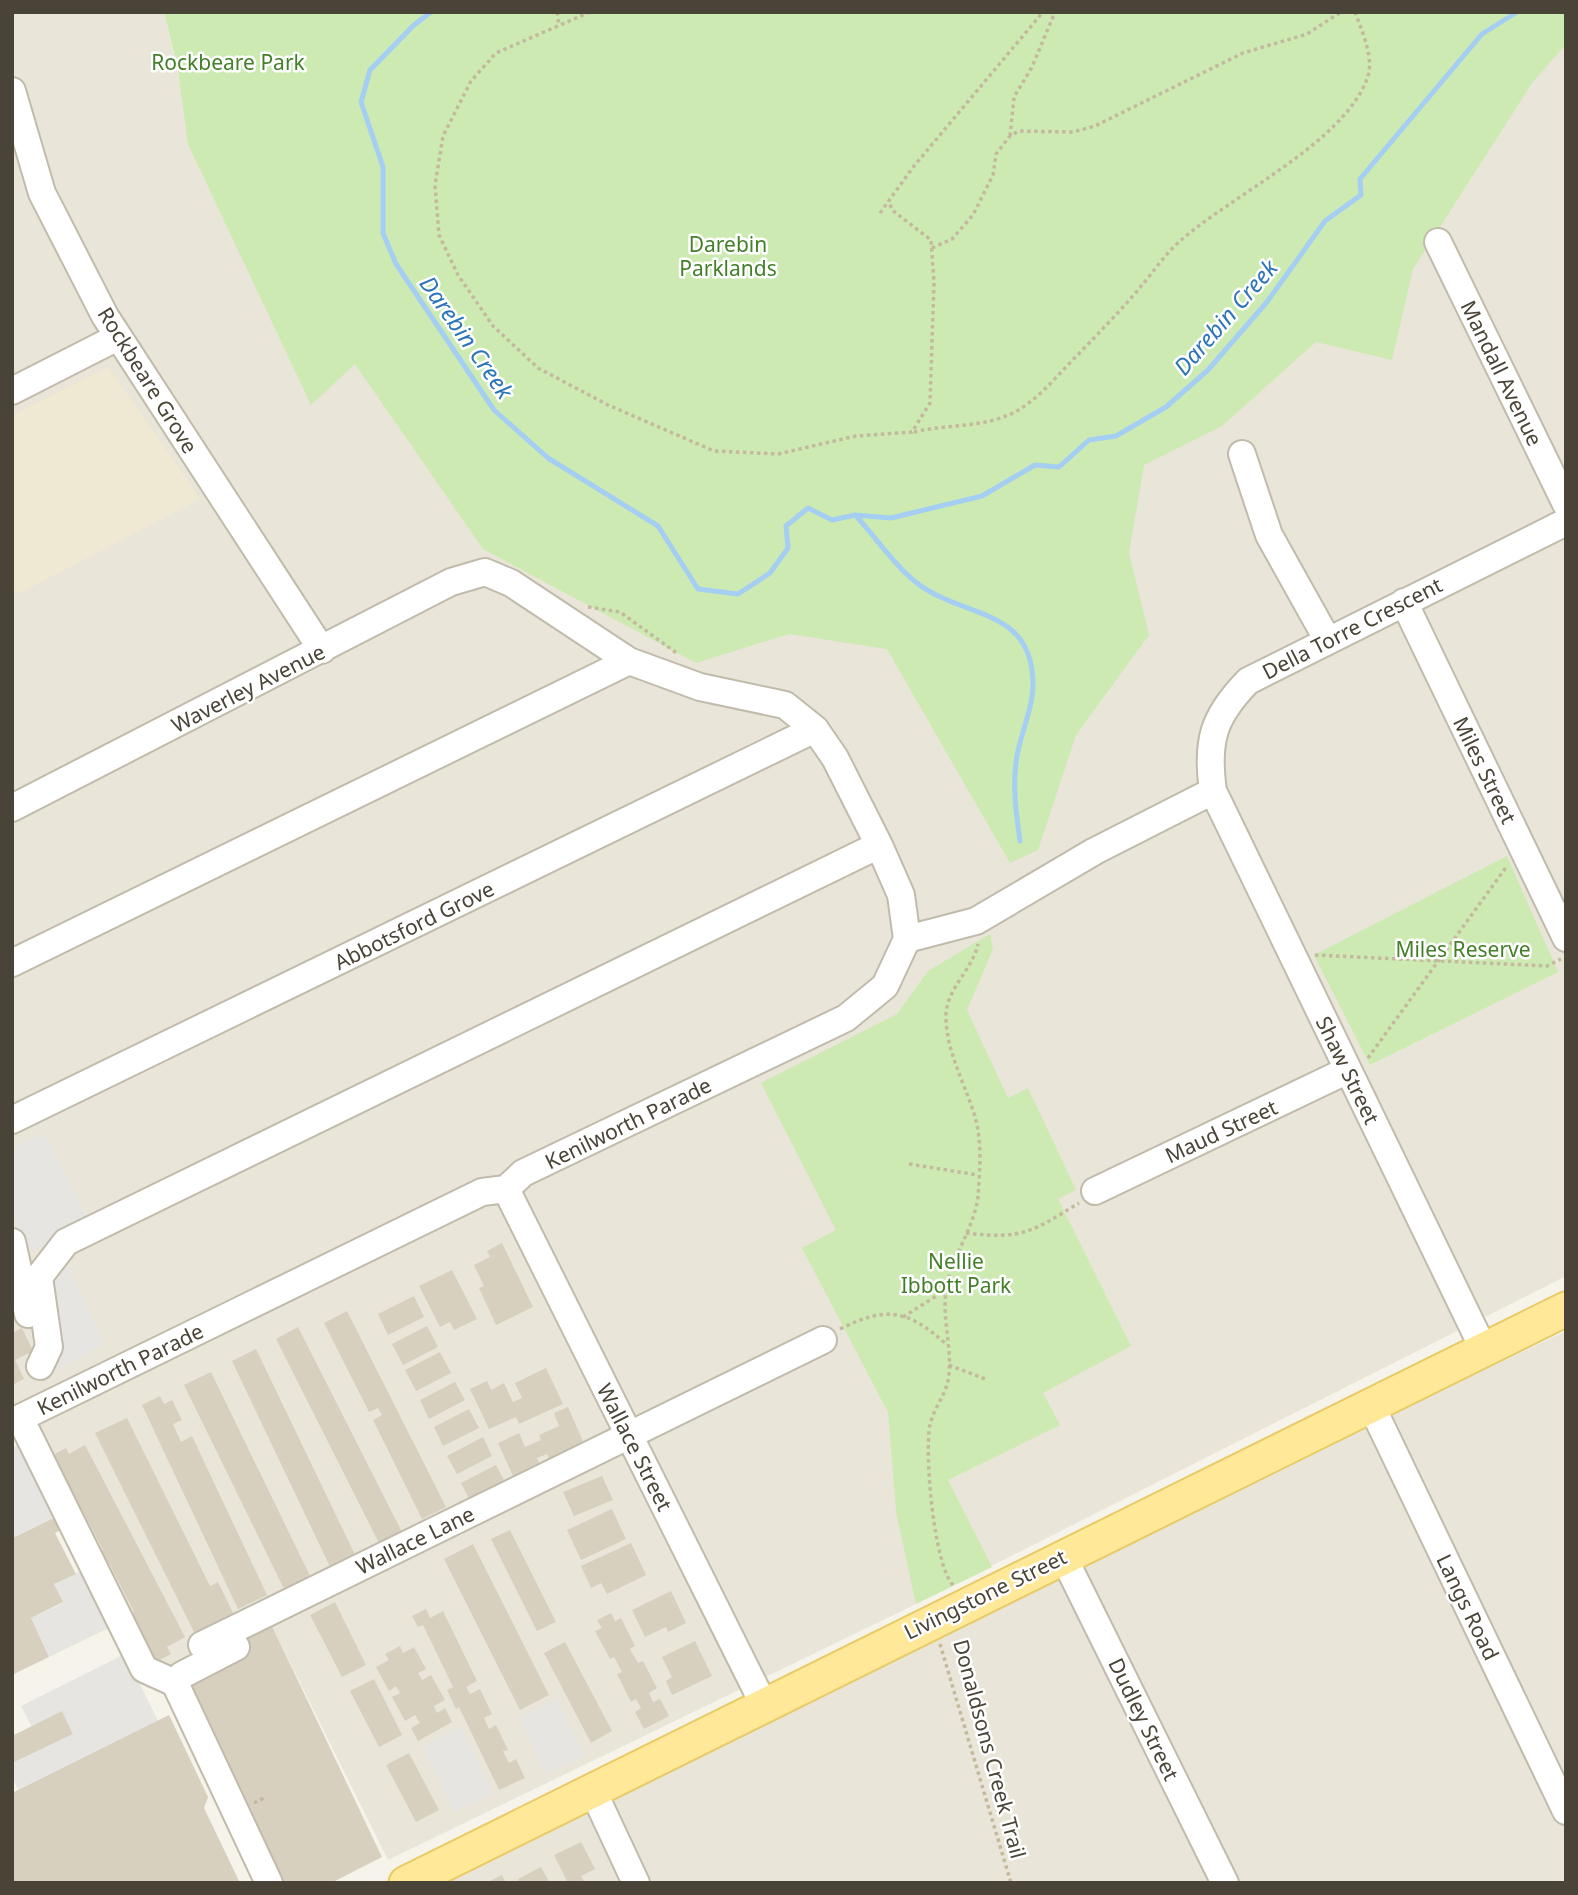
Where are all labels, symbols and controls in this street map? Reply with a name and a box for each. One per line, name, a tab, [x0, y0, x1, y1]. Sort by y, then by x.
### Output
park label: Rockbeare Park	[151, 48, 306, 76]
park label: Darebin Parklands	[679, 230, 777, 282]
water label: Darebin Creek	[1166, 251, 1285, 382]
water label: Darebin Creek	[413, 269, 522, 406]
street label: Mandall Avenue	[1455, 296, 1549, 450]
street label: Rockbeare Grove	[92, 302, 204, 458]
street label: Della Torre Crescent	[1257, 570, 1447, 685]
street label: Waverley Avenue	[166, 637, 330, 739]
street label: Miles Street	[1447, 712, 1523, 829]
street label: Abbotsford Grove	[329, 874, 499, 976]
park label: Miles Reserve	[1395, 935, 1531, 963]
street label: Shaw Street	[1310, 1011, 1386, 1129]
street label: Kenilworth Parade	[540, 1071, 716, 1175]
street label: Maud Street	[1160, 1093, 1282, 1169]
park label: Nellie Ibbott Park	[901, 1247, 1012, 1299]
street label: Kenilworth Parade	[32, 1317, 208, 1421]
street label: Wallace Street	[591, 1378, 679, 1516]
street label: Wallace Lane	[351, 1499, 479, 1581]
street label: Livingstone Street	[899, 1542, 1071, 1646]
street label: Langs Road	[1430, 1549, 1506, 1665]
street label: Donaldsons Creek Trail	[947, 1636, 1033, 1862]
street label: Dudley Street	[1102, 1653, 1186, 1785]

